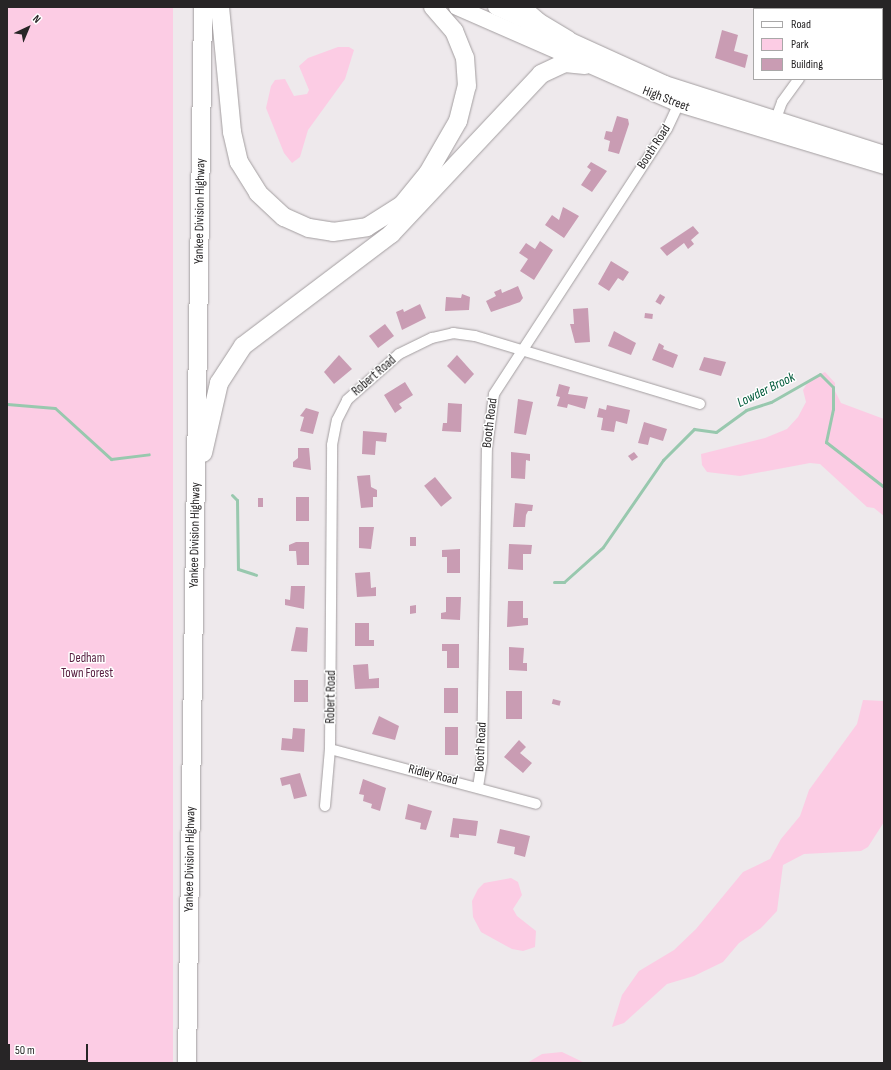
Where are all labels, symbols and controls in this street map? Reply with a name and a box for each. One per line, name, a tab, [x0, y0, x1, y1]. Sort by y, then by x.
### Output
north arrow	[8, 8, 48, 48]
legend	[753, 8, 883, 80]
text: N	[30, 12, 43, 26]
text: Road	[791, 17, 811, 32]
text: Park	[791, 37, 809, 52]
text: Building	[791, 57, 823, 72]
street label: High Street	[640, 83, 692, 115]
street label: Booth Road	[634, 122, 674, 172]
street label: Yankee Division Highway	[191, 158, 209, 264]
street label: Robert Road	[349, 353, 399, 399]
water label: Lowder Brook	[734, 369, 798, 411]
street label: Booth Road	[479, 397, 501, 449]
street label: Yankee Division Highway	[186, 482, 204, 588]
park label: Dedham Town Forest	[61, 651, 113, 682]
street label: Robert Road	[323, 670, 339, 724]
street label: Booth Road	[472, 722, 490, 772]
street label: Ridley Road	[407, 761, 459, 789]
street label: Yankee Division Highway	[181, 806, 199, 912]
scale bar	[10, 1036, 90, 1062]
text: 50 m	[15, 1043, 35, 1058]

